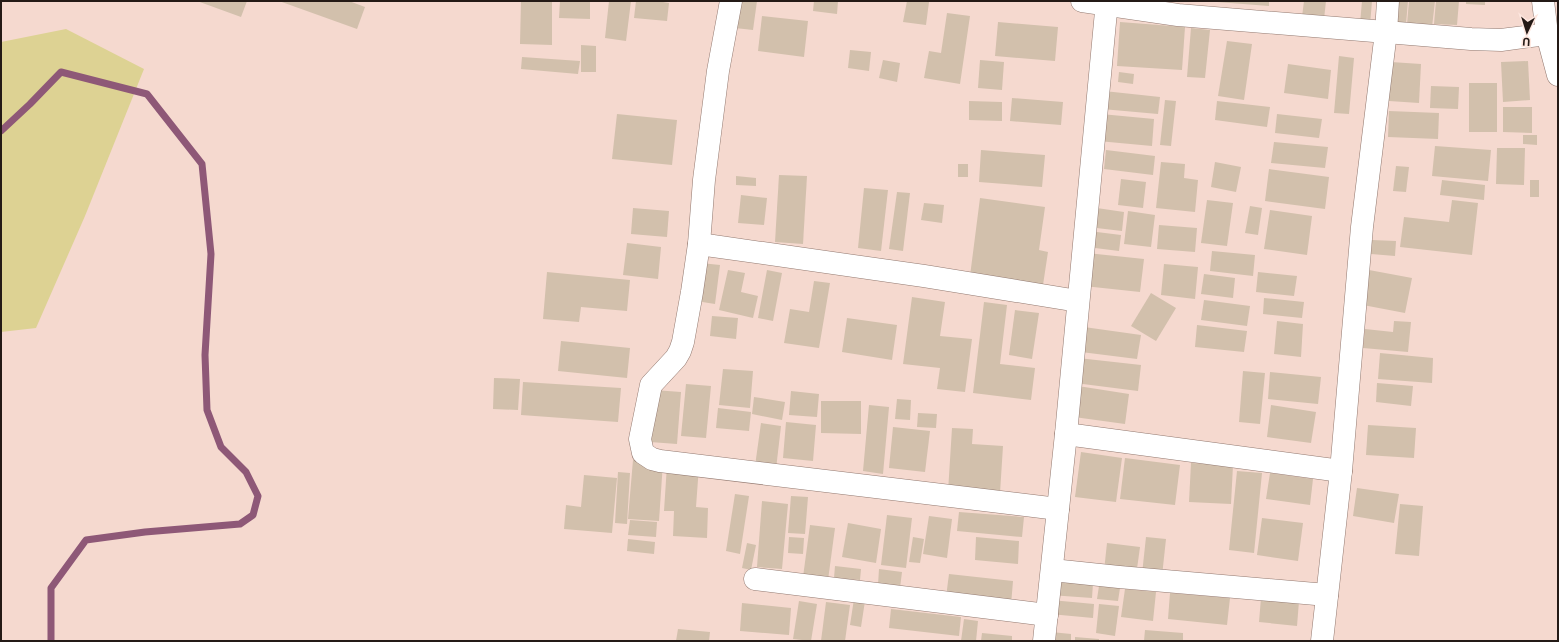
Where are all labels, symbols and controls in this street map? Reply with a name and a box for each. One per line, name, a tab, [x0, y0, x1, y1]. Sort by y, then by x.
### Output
north arrow	[1507, 12, 1547, 52]
text: U	[1522, 35, 1531, 50]

